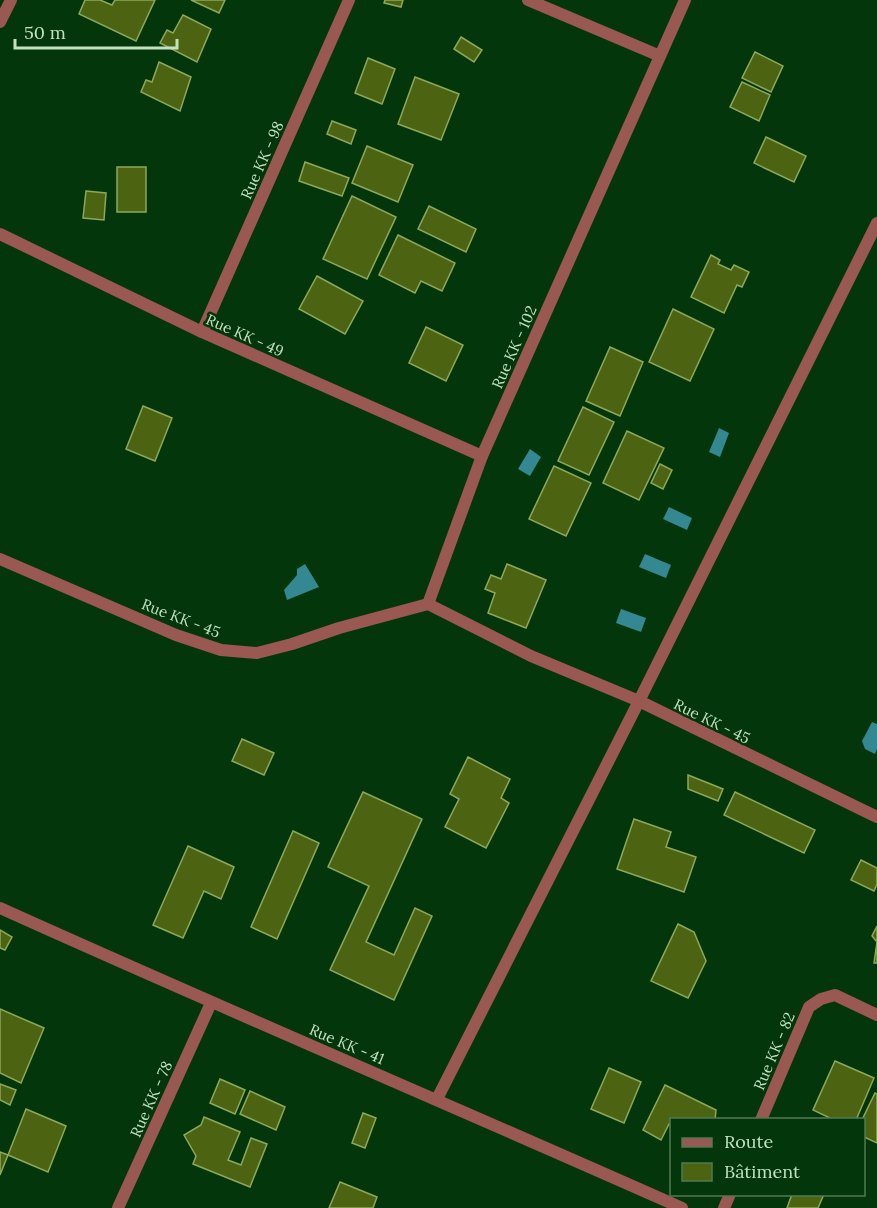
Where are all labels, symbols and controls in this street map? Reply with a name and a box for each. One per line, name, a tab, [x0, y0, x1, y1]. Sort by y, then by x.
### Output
scale bar	[15, 12, 177, 50]
text: 50 m	[24, 21, 66, 44]
street label: Rue KK - 98	[236, 118, 288, 202]
street label: Rue KK - 102	[487, 303, 541, 391]
street label: Rue KK - 49	[203, 309, 287, 361]
street label: Rue KK - 45	[139, 594, 223, 642]
street label: Rue KK - 45	[671, 694, 753, 748]
street label: Rue KK - 82	[749, 1009, 799, 1093]
street label: Rue KK - 41	[307, 1020, 387, 1068]
street label: Rue KK - 78	[126, 1058, 176, 1140]
legend	[670, 1118, 865, 1196]
text: Route	[724, 1130, 773, 1153]
text: Bâtiment	[724, 1160, 800, 1183]

